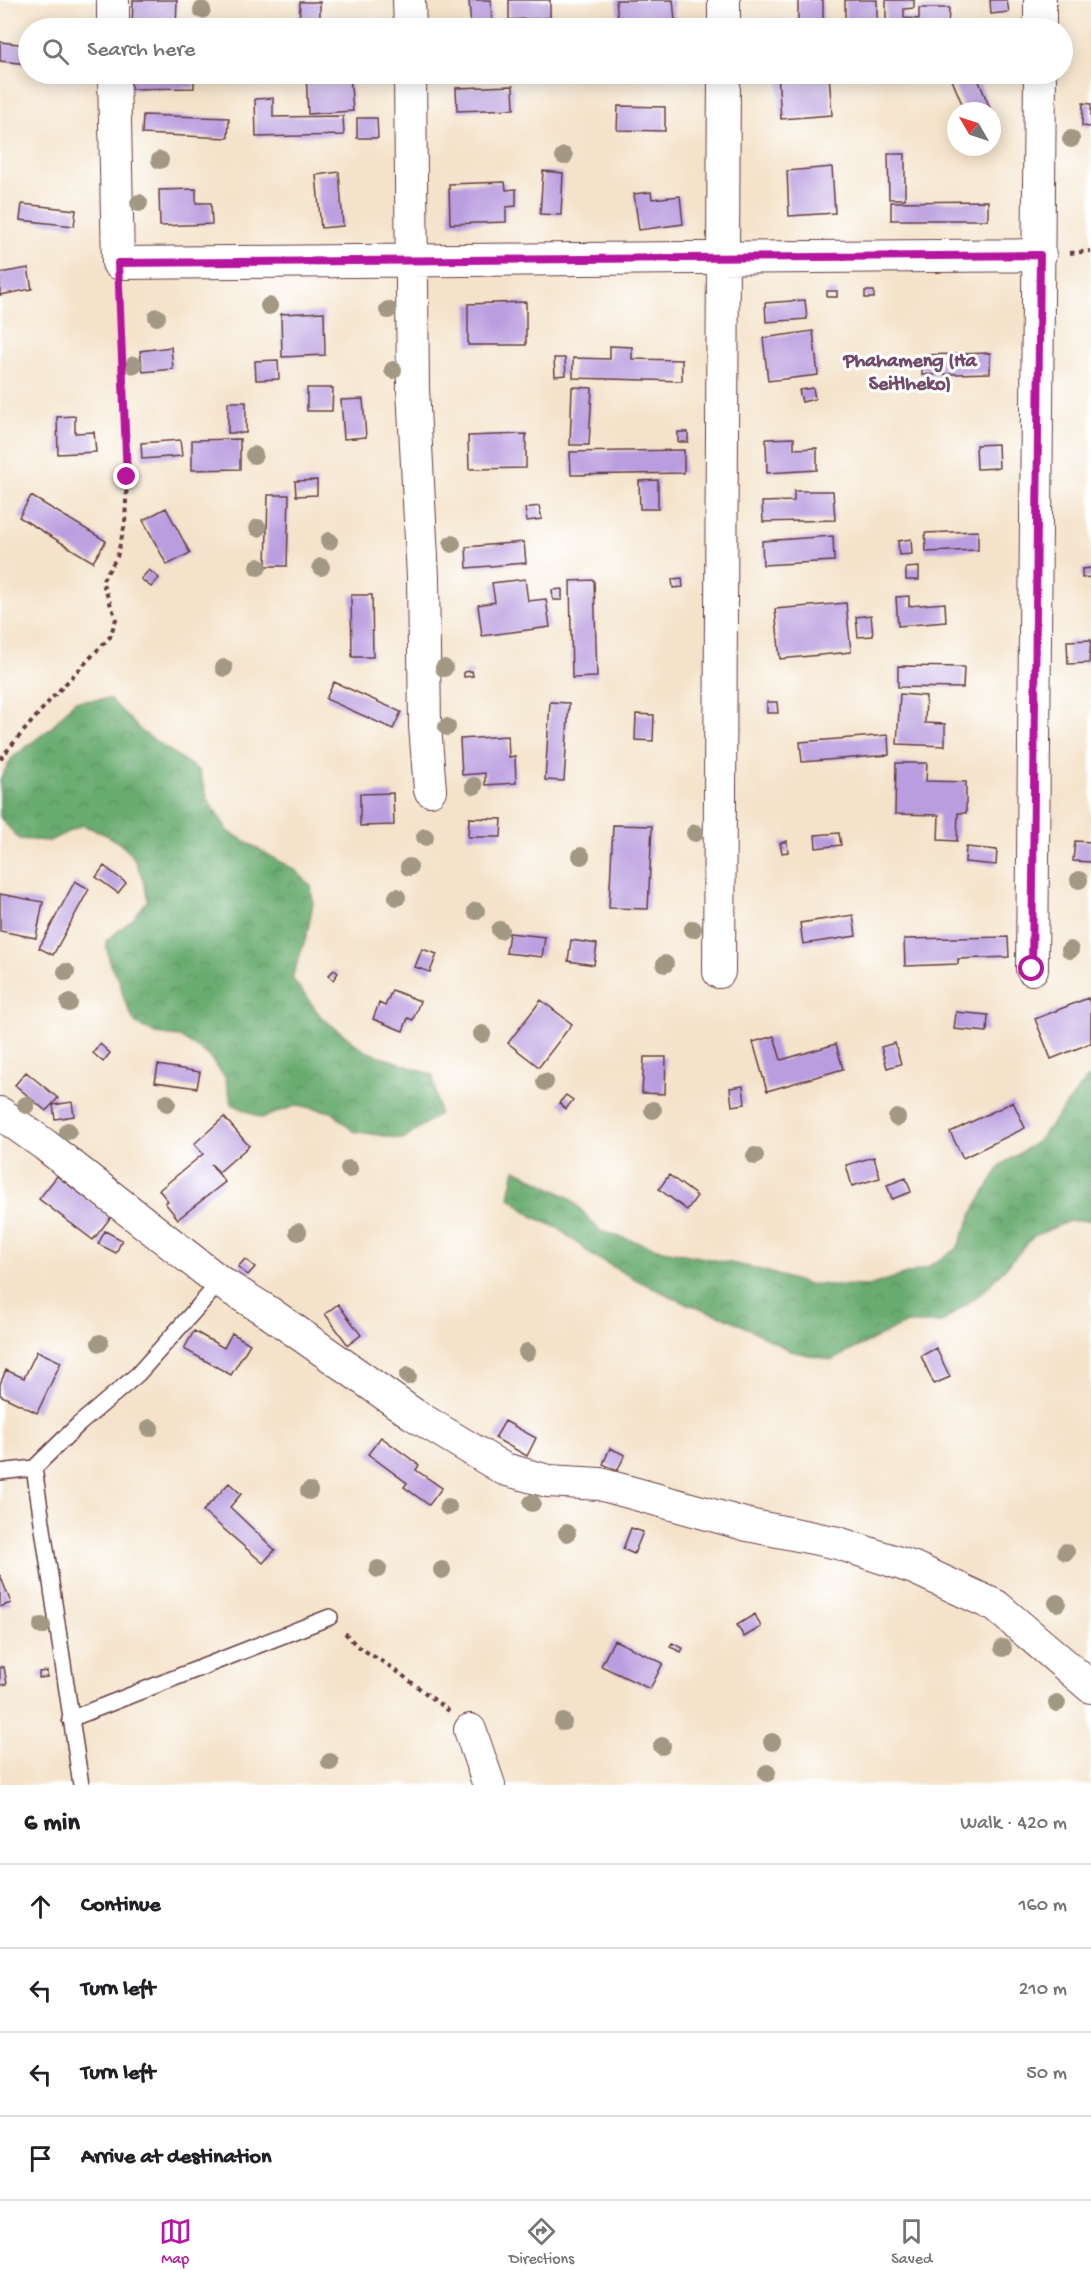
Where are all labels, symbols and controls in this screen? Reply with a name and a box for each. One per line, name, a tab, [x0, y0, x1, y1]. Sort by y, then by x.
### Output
search box	[18, 18, 1073, 84]
icon: search	[39, 35, 72, 68]
text: Search here	[87, 38, 195, 64]
north arrow	[947, 102, 1001, 156]
district label: Phahameng (Ha Seitlheko)	[842, 351, 977, 397]
route end	[113, 463, 139, 489]
route start	[1018, 955, 1044, 981]
text: 6 min	[24, 1809, 80, 1840]
text: Walk · 420 m	[960, 1813, 1067, 1836]
icon: ahead	[24, 1890, 57, 1923]
text: Continue	[81, 1893, 161, 1919]
text: 160 m	[1018, 1895, 1067, 1918]
icon: left	[24, 1974, 57, 2007]
text: Turn left	[81, 1977, 155, 2003]
text: 210 m	[1019, 1979, 1067, 2002]
icon: left	[24, 2058, 57, 2091]
text: Turn left	[81, 2061, 155, 2087]
text: 50 m	[1026, 2063, 1067, 2086]
icon: arrive	[24, 2142, 57, 2175]
text: Arrive at destination	[81, 2145, 271, 2171]
tab: Map	[159, 2215, 192, 2270]
tab: Directions	[509, 2215, 574, 2270]
tab: Saved	[891, 2215, 932, 2270]

